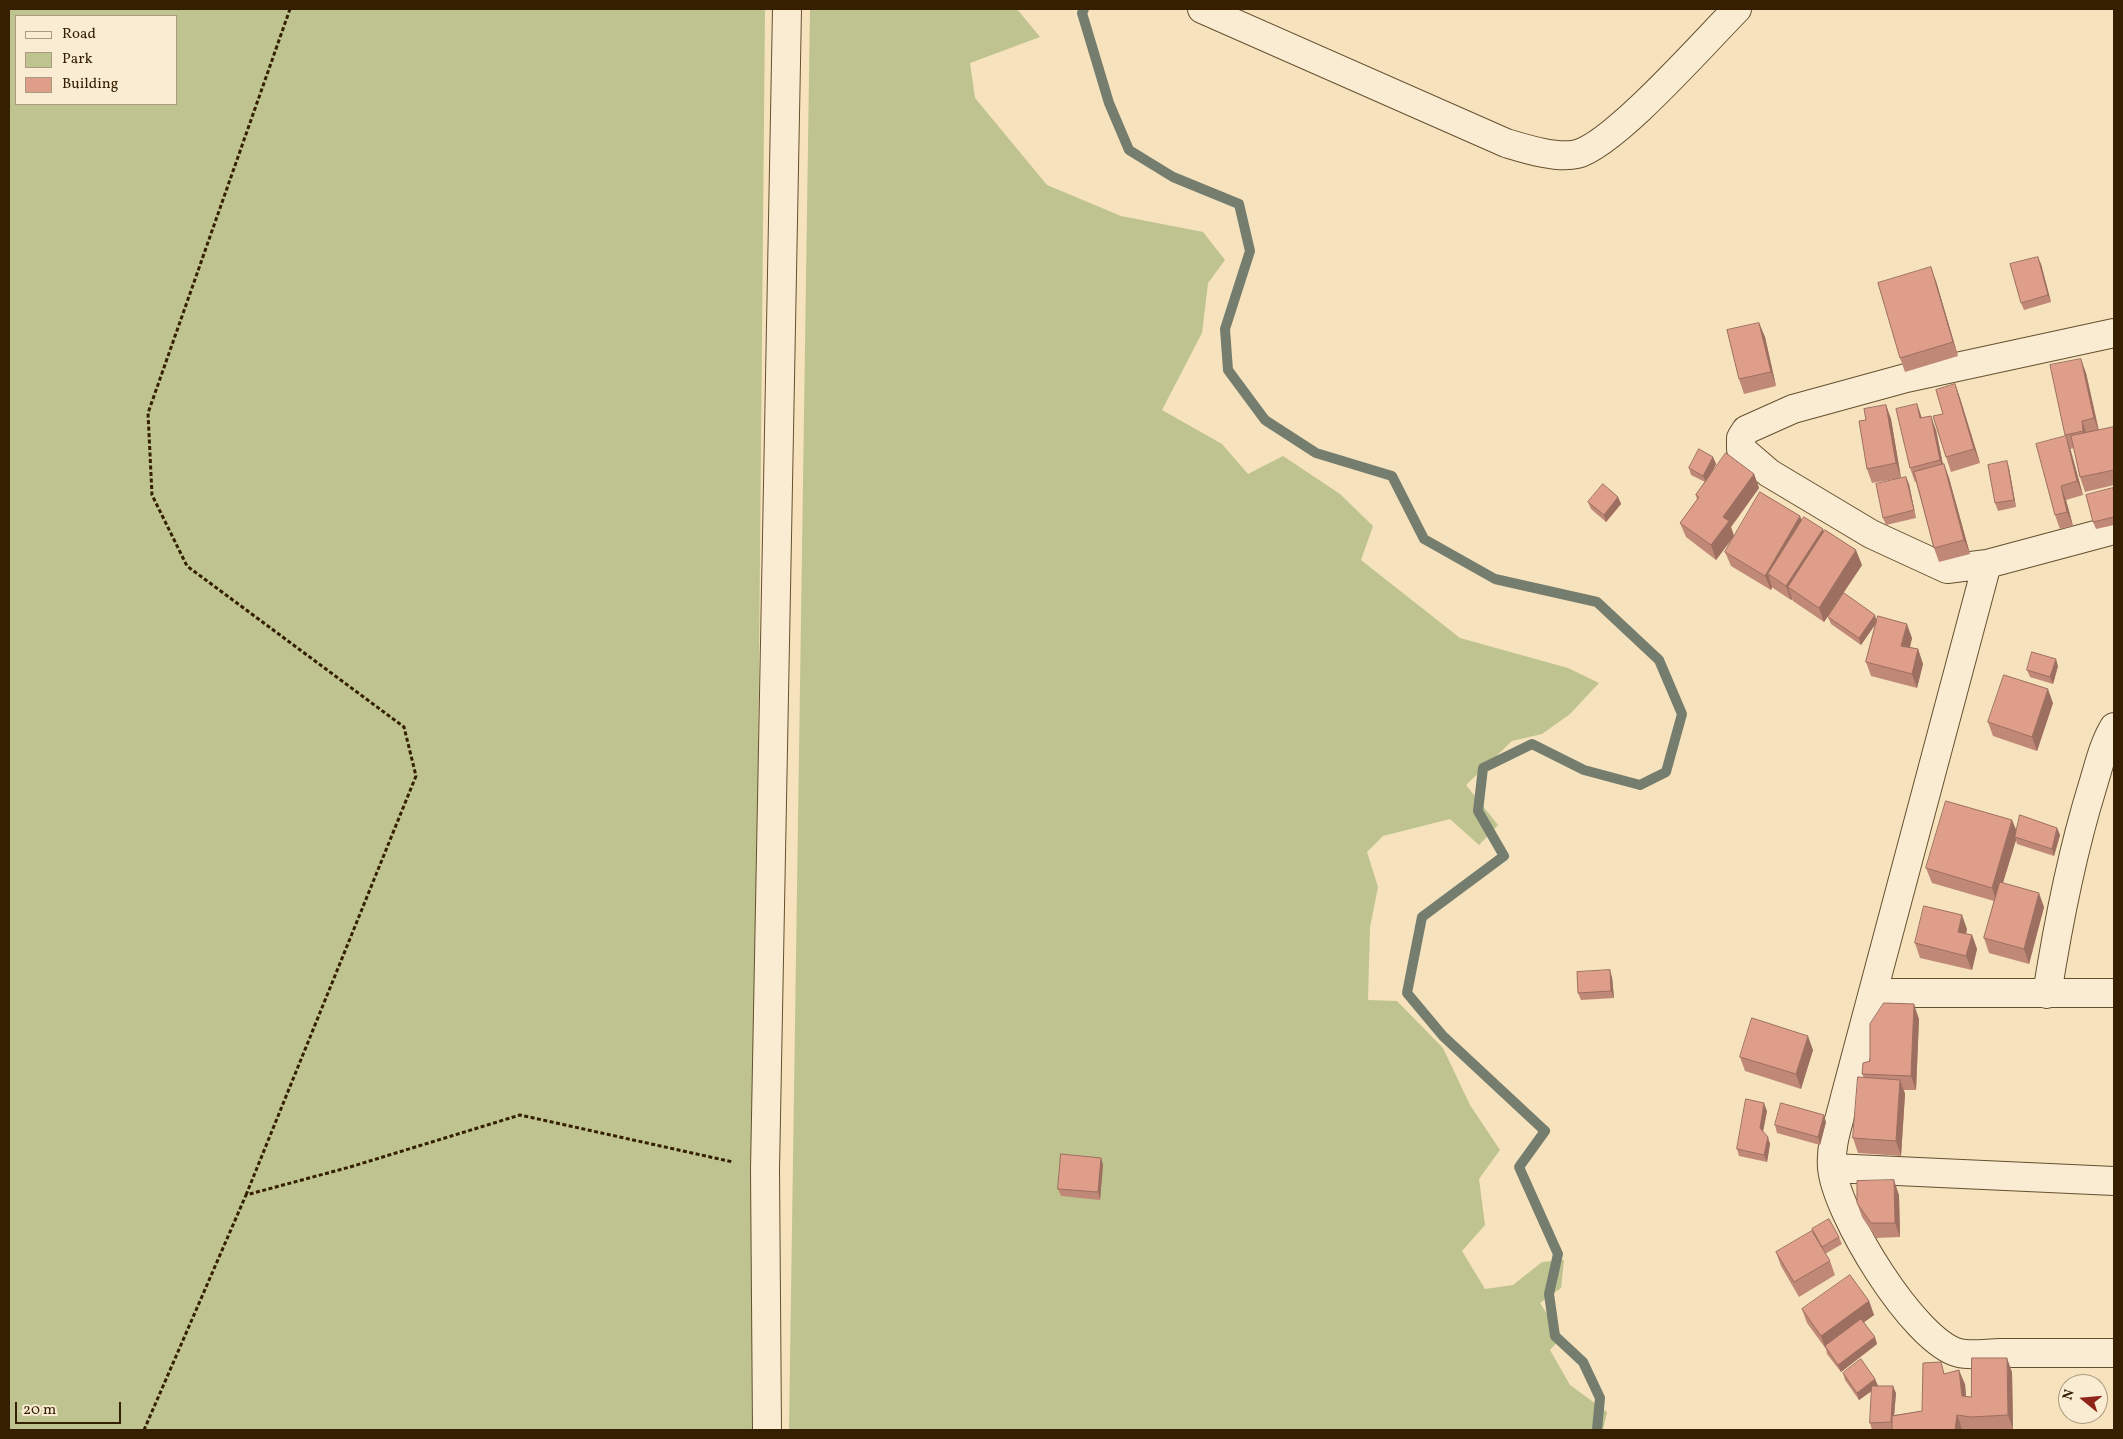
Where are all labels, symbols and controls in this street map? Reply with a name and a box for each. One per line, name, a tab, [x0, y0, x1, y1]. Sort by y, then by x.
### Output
legend	[15, 15, 178, 105]
text: Road	[62, 24, 96, 45]
text: Park	[62, 49, 93, 70]
text: Building	[62, 74, 118, 95]
north arrow	[2058, 1374, 2108, 1424]
text: N	[2059, 1387, 2080, 1402]
scale bar	[18, 1392, 124, 1424]
text: 20 m	[23, 1400, 56, 1421]

